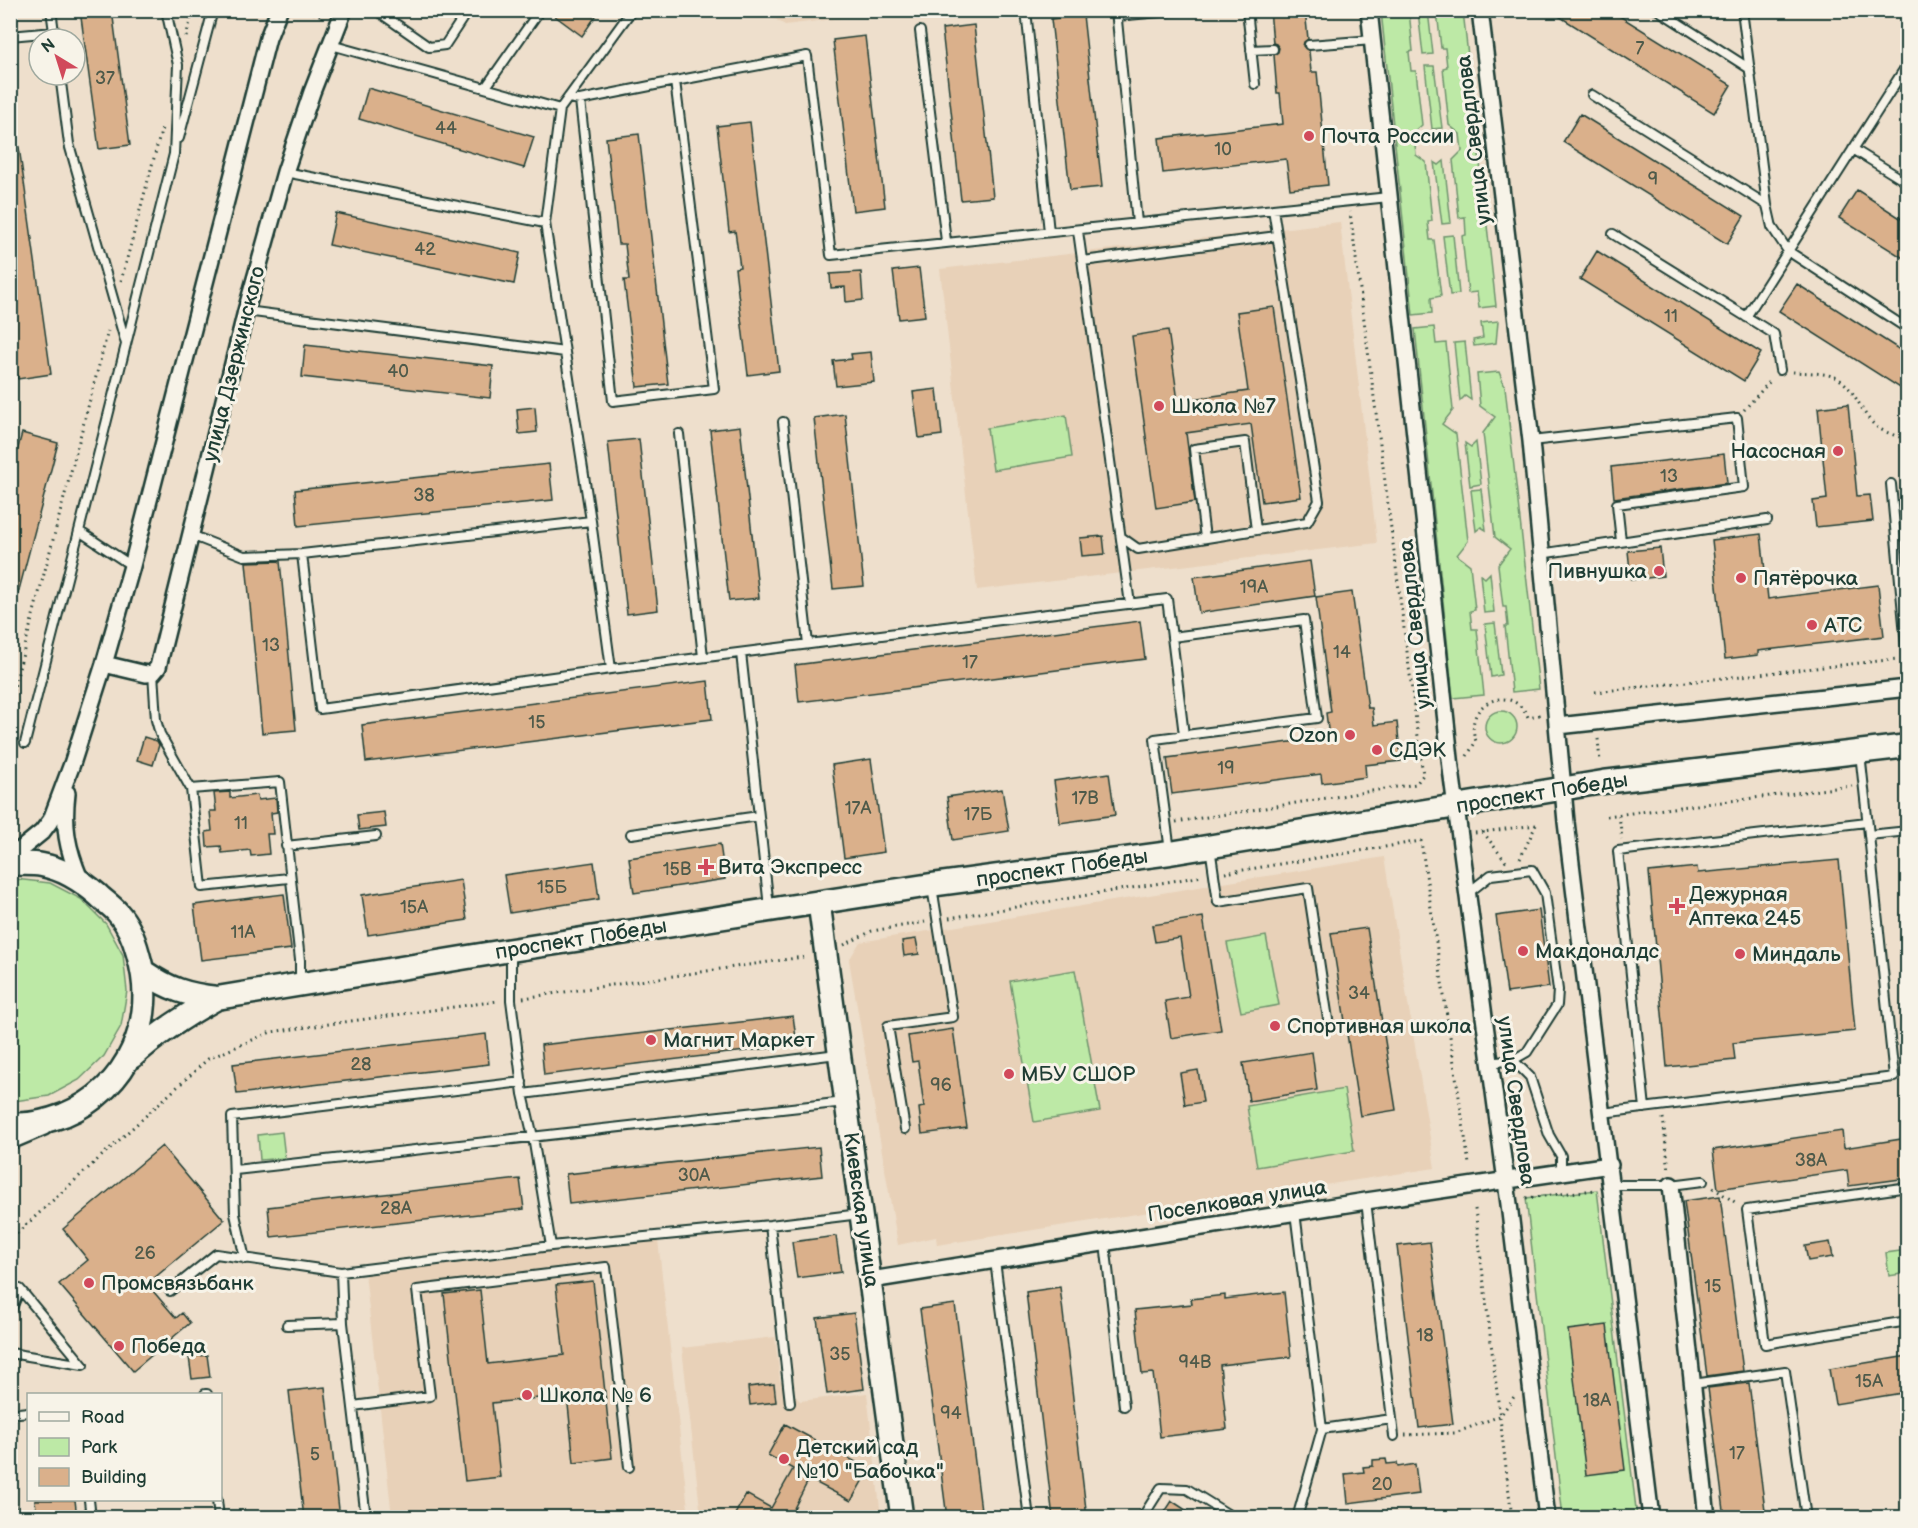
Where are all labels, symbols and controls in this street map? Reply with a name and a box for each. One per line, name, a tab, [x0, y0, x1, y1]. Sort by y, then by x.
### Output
north arrow	[27, 27, 87, 87]
text: N	[38, 35, 59, 58]
house number: 7	[1636, 38, 1645, 59]
street label: улица Свердлова	[1451, 53, 1497, 226]
house number: 37	[95, 68, 115, 89]
house number: 44	[435, 118, 457, 139]
place label: Почта России	[1321, 124, 1454, 149]
marker: Почта России	[1302, 129, 1316, 143]
house number: 10	[1214, 139, 1232, 160]
house number: 9	[1648, 169, 1658, 190]
house number: 42	[414, 239, 436, 260]
street label: улица Дзержинского	[198, 263, 270, 464]
house number: 11	[1664, 306, 1678, 327]
house number: 40	[387, 361, 409, 382]
place label: Школа №7	[1171, 394, 1276, 419]
marker: Школа №7	[1152, 399, 1166, 413]
place label: Насосная	[1730, 439, 1826, 464]
marker: Насосная	[1831, 444, 1845, 458]
house number: 13	[1660, 466, 1678, 487]
house number: 38	[413, 485, 435, 506]
street label: улица Свердлова	[1394, 537, 1436, 710]
place label: Пивнушка	[1548, 559, 1648, 584]
marker: Пивнушка	[1652, 564, 1666, 578]
place label: Пятёрочка	[1753, 566, 1859, 591]
marker: Пятёрочка	[1734, 571, 1748, 585]
house number: 19А	[1240, 577, 1268, 598]
place label: АТС	[1823, 613, 1862, 638]
marker: АТС	[1805, 618, 1819, 632]
house number: 13	[262, 635, 280, 656]
house number: 14	[1333, 642, 1351, 663]
house number: 17	[962, 652, 978, 673]
house number: 15	[528, 712, 546, 733]
place label: Ozon	[1289, 723, 1338, 748]
marker: Ozon	[1343, 728, 1357, 742]
place label: СДЭК	[1389, 738, 1446, 763]
marker: СДЭК	[1370, 743, 1384, 757]
house number: 19	[1217, 758, 1235, 779]
street label: проспект Победы	[1454, 767, 1630, 819]
house number: 17В	[1071, 788, 1099, 809]
house number: 17А	[845, 798, 871, 819]
house number: 17Б	[964, 804, 993, 825]
house number: 11	[234, 813, 248, 834]
street label: проспект Победы	[974, 844, 1150, 892]
place label: Вита Экспресс	[718, 855, 862, 880]
house number: 15В	[663, 859, 691, 880]
marker: Вита Экспресс	[699, 860, 713, 874]
house number: 15Б	[537, 877, 567, 898]
place label: Дежурная Аптека 245	[1688, 882, 1801, 931]
house number: 15А	[400, 897, 428, 918]
marker: Дежурная Аптека 245	[1670, 899, 1684, 913]
street label: проспект Победы	[493, 913, 669, 965]
house number: 11А	[231, 922, 256, 943]
place label: Макдоналдс	[1535, 939, 1659, 964]
place label: Миндаль	[1752, 942, 1841, 967]
marker: Макдоналдс	[1516, 944, 1530, 958]
marker: Миндаль	[1733, 947, 1747, 961]
house number: 34	[1348, 983, 1370, 1004]
place label: Спортивная школа	[1287, 1014, 1473, 1039]
street label: улица Свердлова	[1492, 1015, 1540, 1188]
marker: Спортивная школа	[1268, 1019, 1282, 1033]
place label: Магнит Маркет	[663, 1028, 815, 1053]
marker: Магнит Маркет	[644, 1033, 658, 1047]
house number: 28	[350, 1054, 372, 1075]
place label: МБУ СШОР	[1021, 1062, 1136, 1087]
marker: МБУ СШОР	[1002, 1067, 1016, 1081]
house number: 96	[930, 1075, 952, 1096]
street label: Киевская улица	[838, 1131, 884, 1290]
house number: 38А	[1795, 1150, 1827, 1171]
house number: 30А	[678, 1165, 710, 1186]
street label: Поселковая улица	[1146, 1174, 1329, 1228]
house number: 28А	[380, 1198, 412, 1219]
house number: 26	[134, 1243, 156, 1264]
place label: Промсвязьбанк	[101, 1271, 254, 1296]
marker: Промсвязьбанк	[82, 1276, 96, 1290]
house number: 15	[1704, 1276, 1722, 1297]
house number: 18	[1416, 1325, 1434, 1346]
place label: Победа	[131, 1334, 207, 1359]
marker: Победа	[112, 1339, 126, 1353]
house number: 35	[829, 1344, 851, 1365]
house number: 94В	[1179, 1352, 1211, 1373]
house number: 15А	[1855, 1371, 1883, 1392]
place label: Школа № 6	[539, 1383, 652, 1408]
marker: Школа № 6	[520, 1388, 534, 1402]
house number: 18А	[1583, 1390, 1611, 1411]
legend	[27, 1393, 222, 1501]
house number: 94	[940, 1403, 962, 1424]
text: Road	[81, 1407, 125, 1428]
place label: Детский сад №10 "Бабочка"	[796, 1435, 944, 1484]
text: Park	[81, 1437, 117, 1458]
house number: 17	[1729, 1443, 1745, 1464]
house number: 5	[310, 1444, 320, 1465]
marker: Детский сад №10 "Бабочка"	[777, 1452, 791, 1466]
text: Building	[81, 1467, 147, 1488]
house number: 20	[1371, 1474, 1393, 1495]

